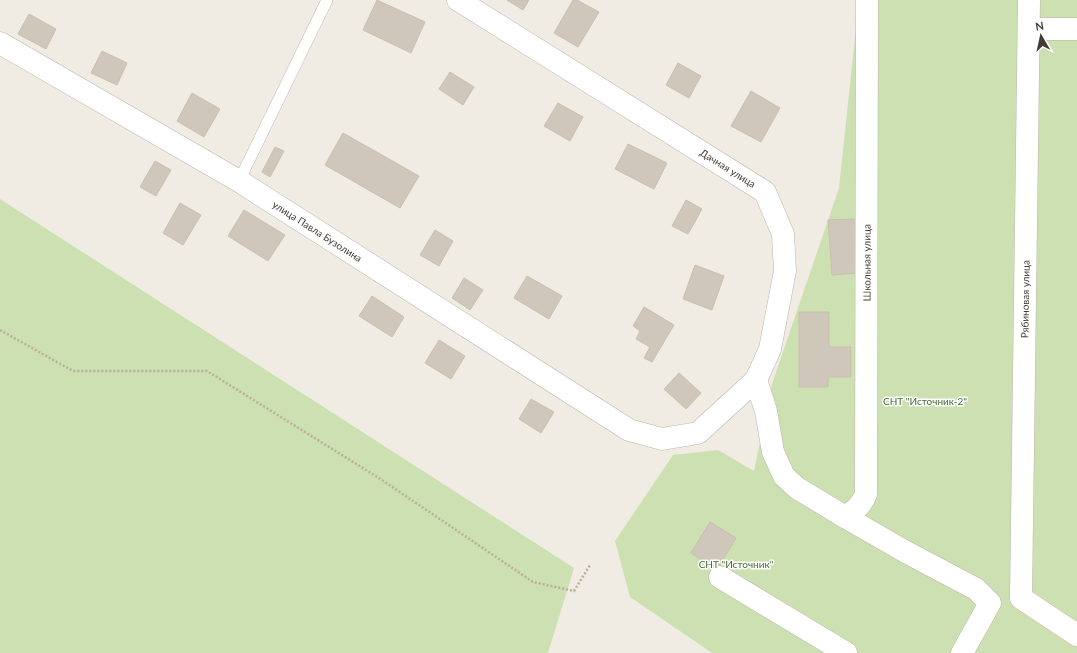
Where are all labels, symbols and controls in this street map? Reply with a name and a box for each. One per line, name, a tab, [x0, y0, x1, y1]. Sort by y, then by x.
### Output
north arrow	[1021, 16, 1061, 56]
text: N	[1034, 19, 1045, 33]
street label: Дачная улица	[698, 146, 758, 190]
street label: улица Павла Бузолина	[270, 198, 364, 264]
street label: Школьная улица	[860, 224, 873, 301]
street label: Рябиновая улица	[1018, 260, 1032, 338]
park label: СНТ "Источник-2"	[883, 395, 967, 407]
park label: СНТ "Источник"	[699, 558, 774, 570]

